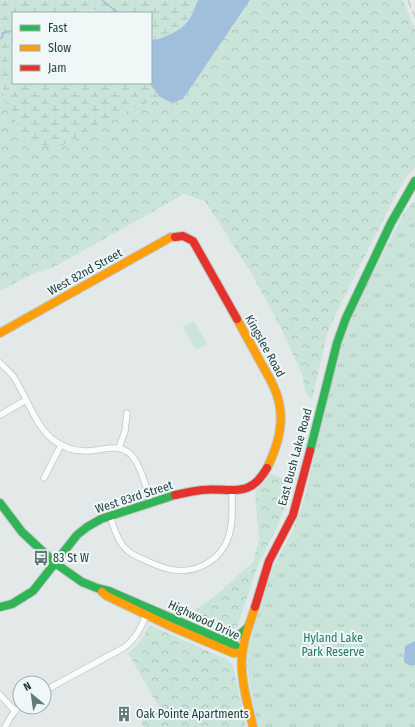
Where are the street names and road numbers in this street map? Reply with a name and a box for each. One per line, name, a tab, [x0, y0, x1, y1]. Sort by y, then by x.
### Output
street label: West 82nd Street	[45, 246, 125, 298]
street label: Kingslee Road	[242, 312, 288, 380]
street label: East Bush Lake Road	[275, 407, 315, 507]
street label: West 83rd Street	[93, 478, 175, 516]
street label: Highwood Drive	[166, 597, 242, 643]

